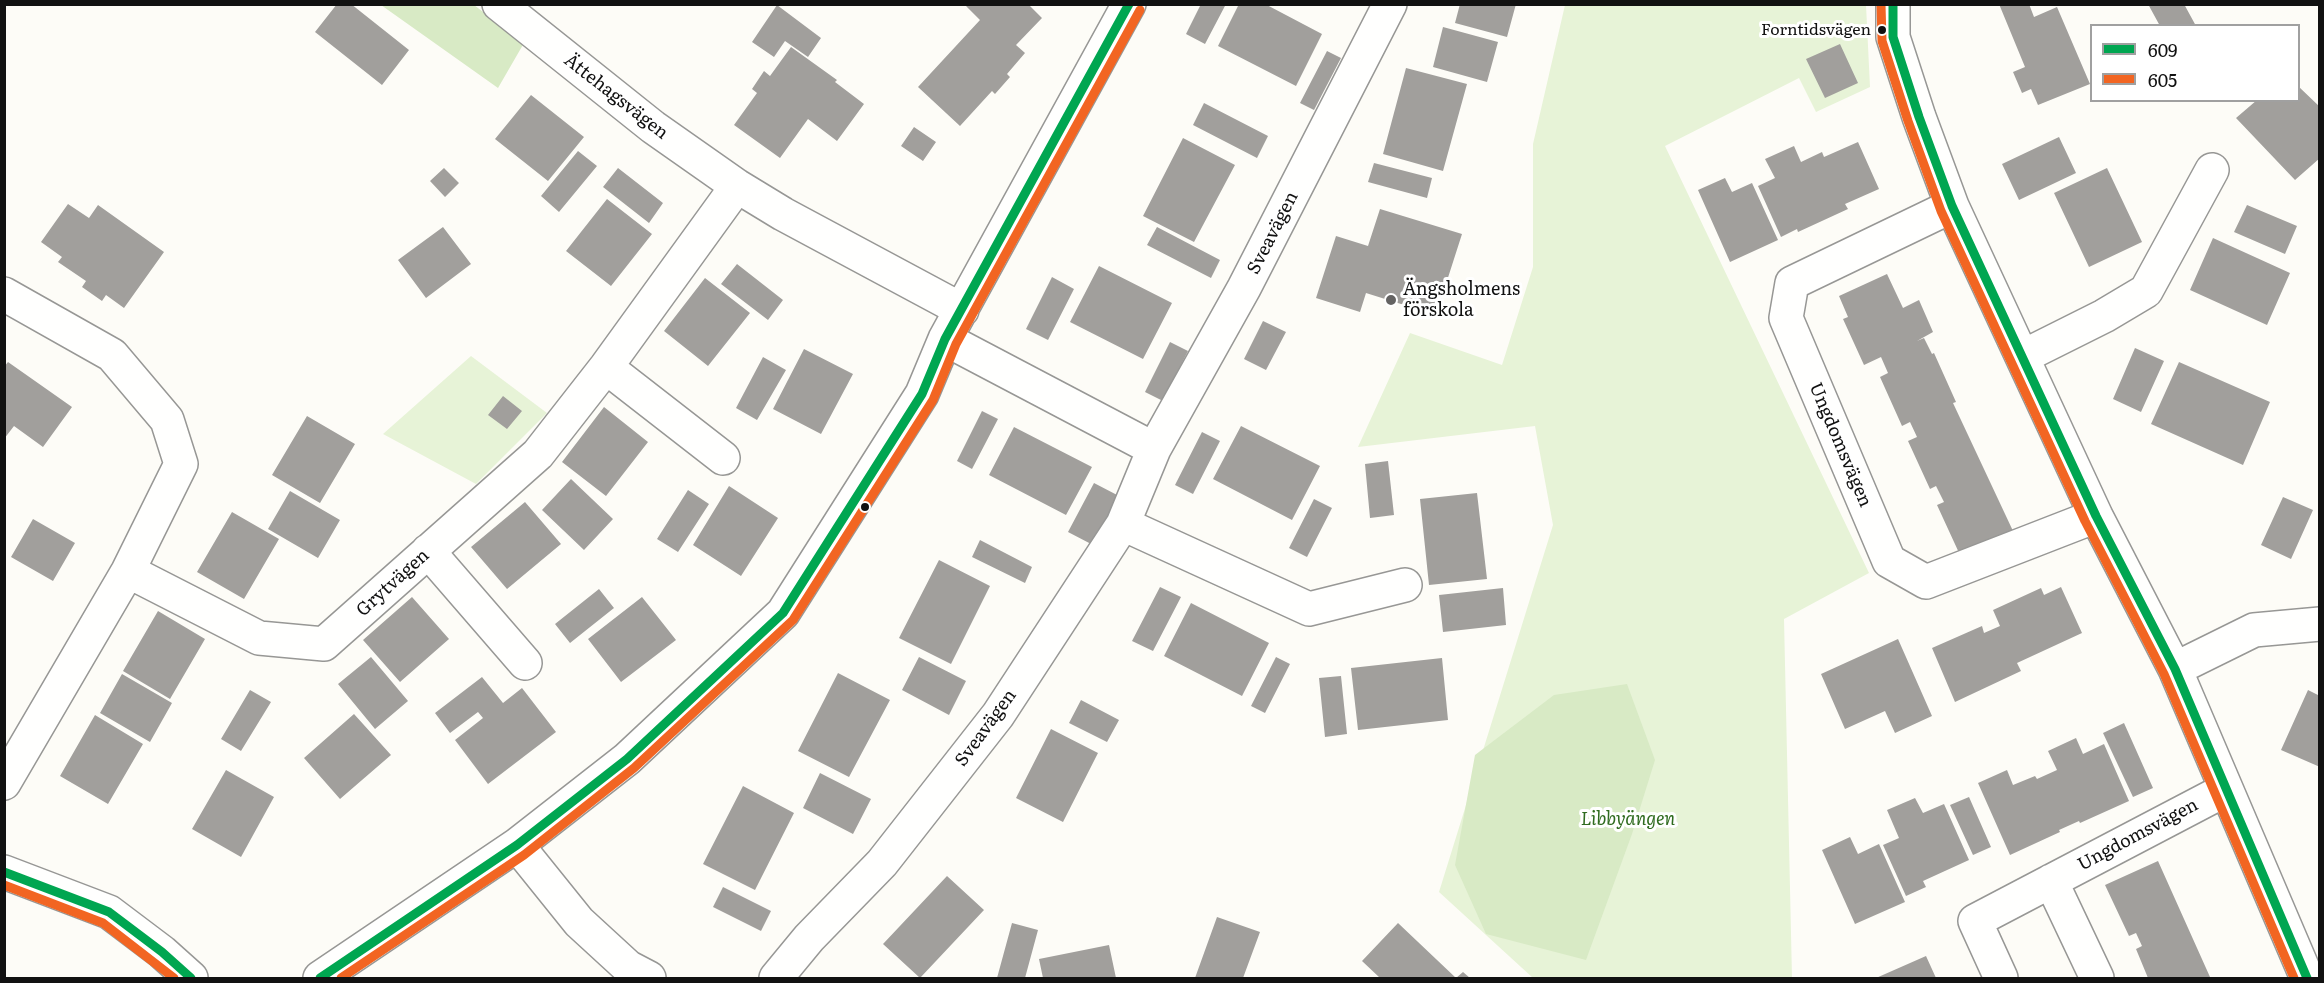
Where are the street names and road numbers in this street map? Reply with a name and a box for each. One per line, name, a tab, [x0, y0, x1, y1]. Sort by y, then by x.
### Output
street label: Ättehagsvägen	[560, 50, 672, 144]
street label: Sveavägen	[1243, 188, 1303, 278]
street label: Ungdomsvägen	[1804, 380, 1876, 510]
street label: Grytvägen	[352, 545, 434, 621]
street label: Sveavägen	[951, 685, 1021, 771]
street label: Ungdomsvägen	[2074, 794, 2202, 876]

